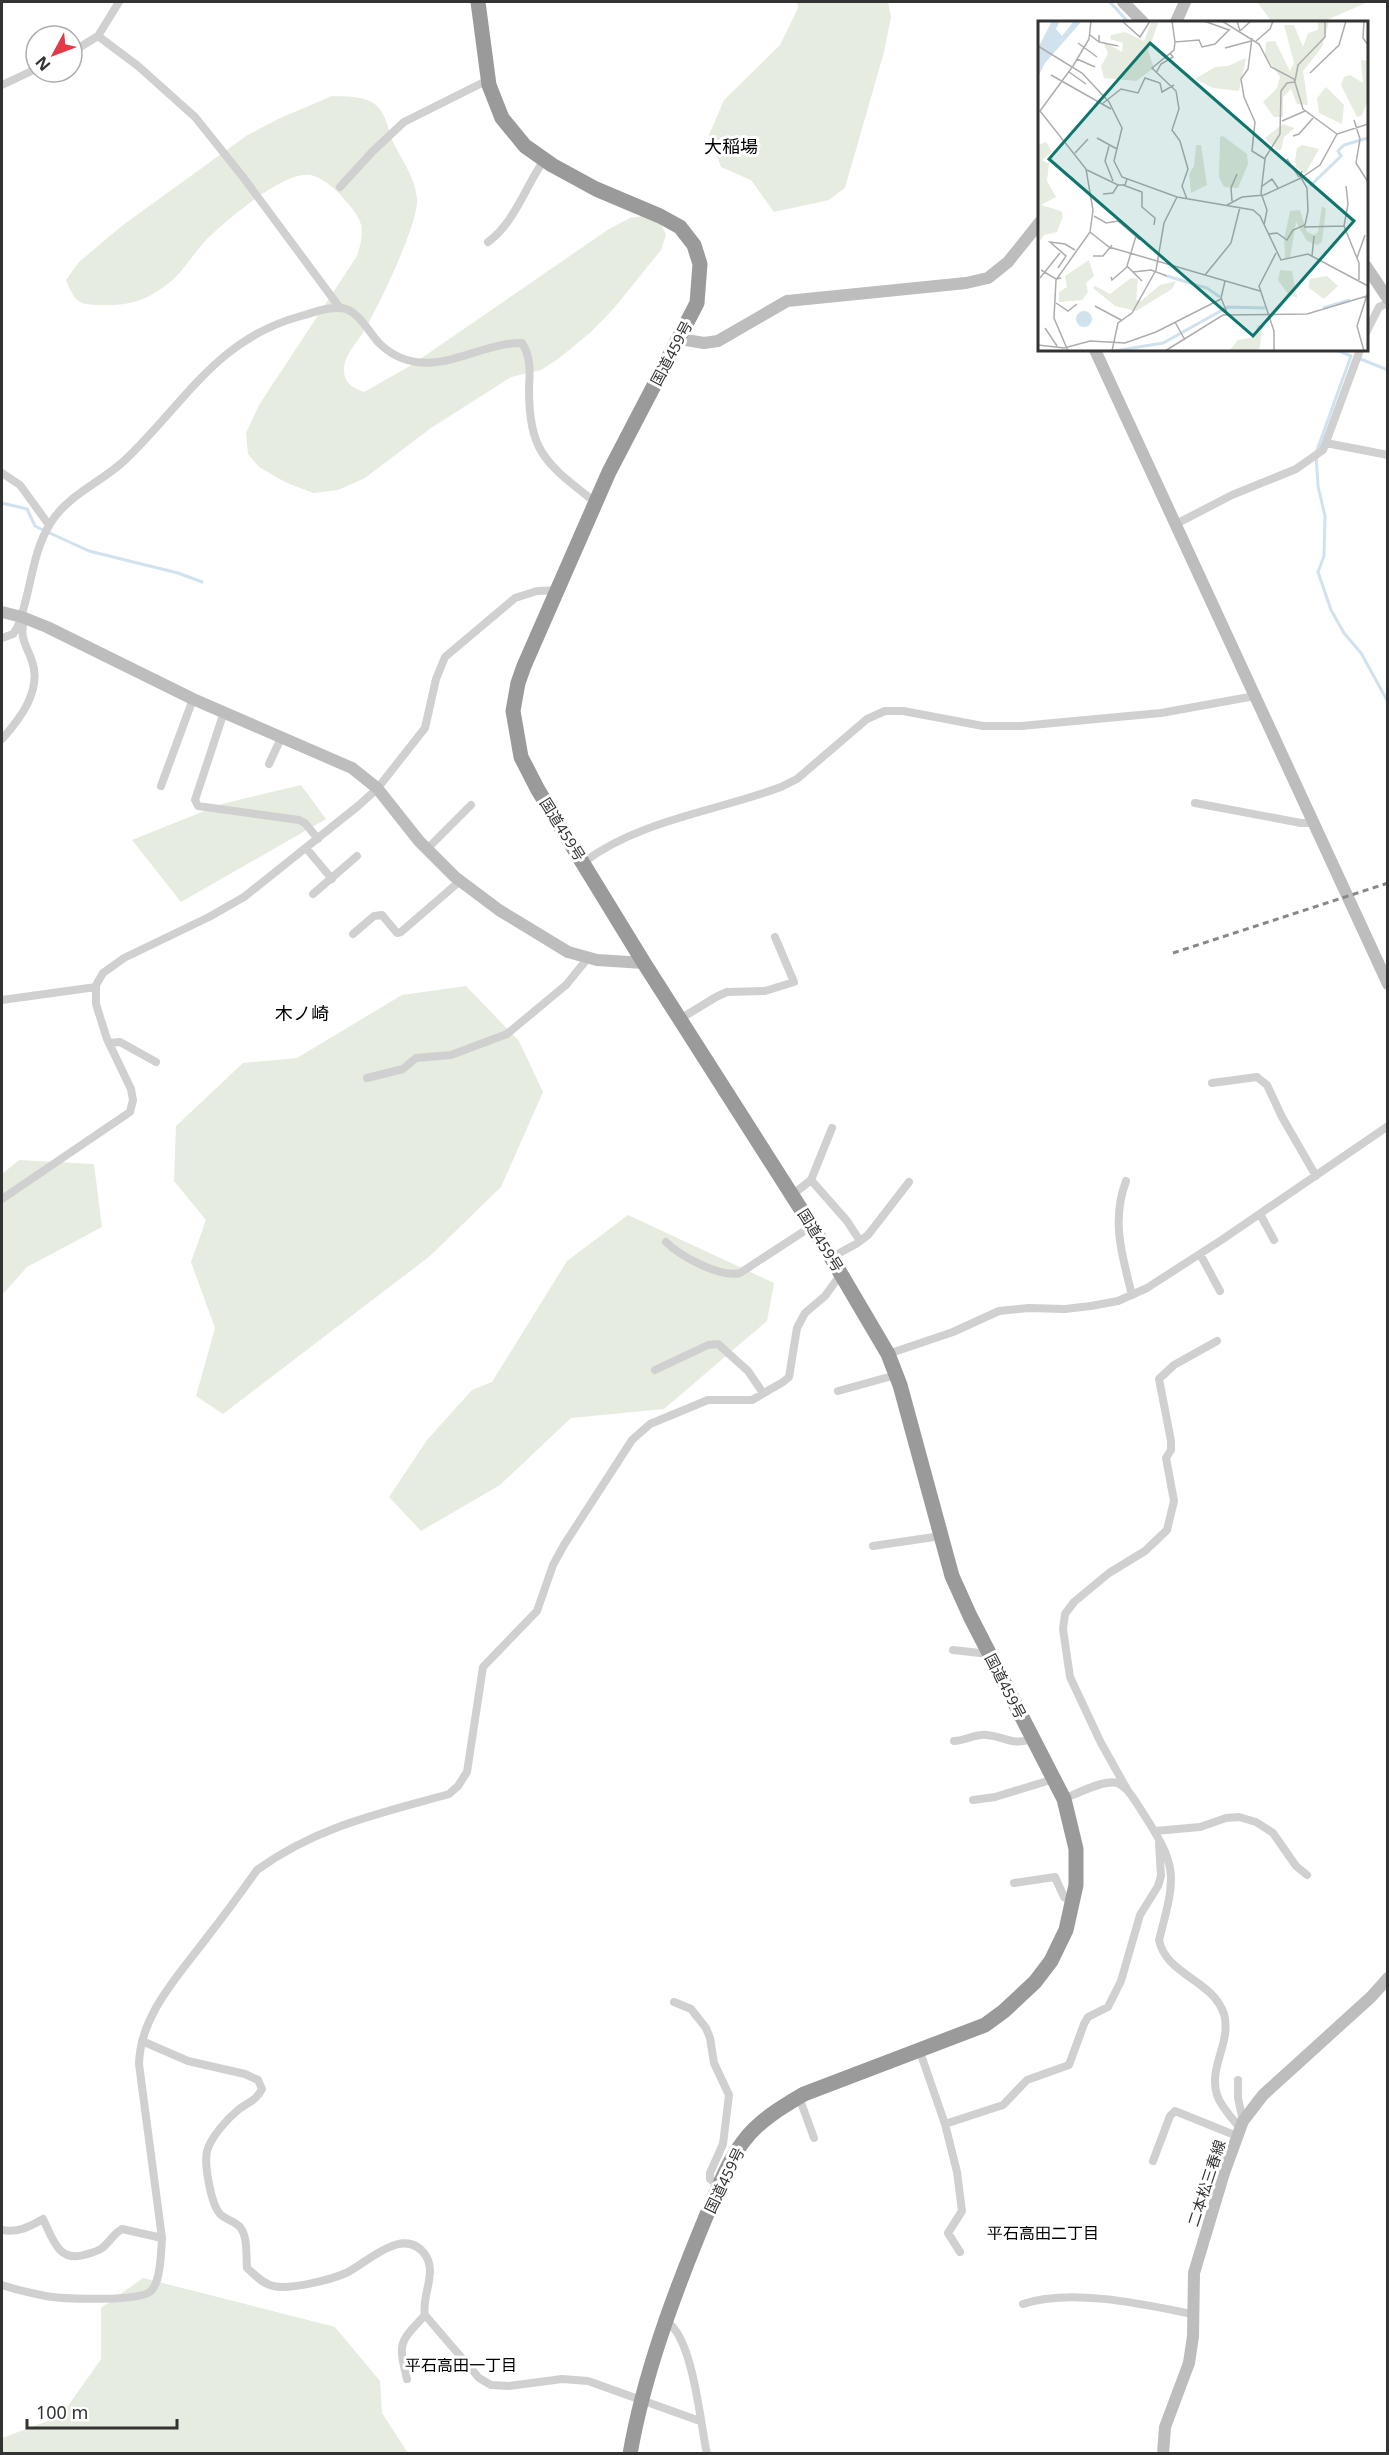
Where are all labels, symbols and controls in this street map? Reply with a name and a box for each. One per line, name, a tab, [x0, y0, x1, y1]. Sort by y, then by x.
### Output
inset map	[1038, 21, 1368, 351]
north arrow	[24, 24, 84, 84]
text: N	[30, 52, 55, 76]
district label: 大稲場	[704, 134, 758, 158]
street label: 国道459号	[646, 317, 696, 389]
street label: 国道459号	[536, 794, 590, 864]
district label: 木ノ崎	[275, 1001, 329, 1025]
street label: 国道459号	[794, 1205, 848, 1275]
street label: 国道459号	[981, 1650, 1031, 1722]
street label: 二本松三春線	[1183, 2137, 1229, 2229]
street label: 国道459号	[700, 2144, 748, 2216]
district label: 平石高田二丁目	[987, 2222, 1099, 2244]
district label: 平石高田一丁目	[405, 2354, 517, 2376]
scale bar	[27, 2392, 177, 2430]
text: 100 m	[36, 2400, 88, 2424]

